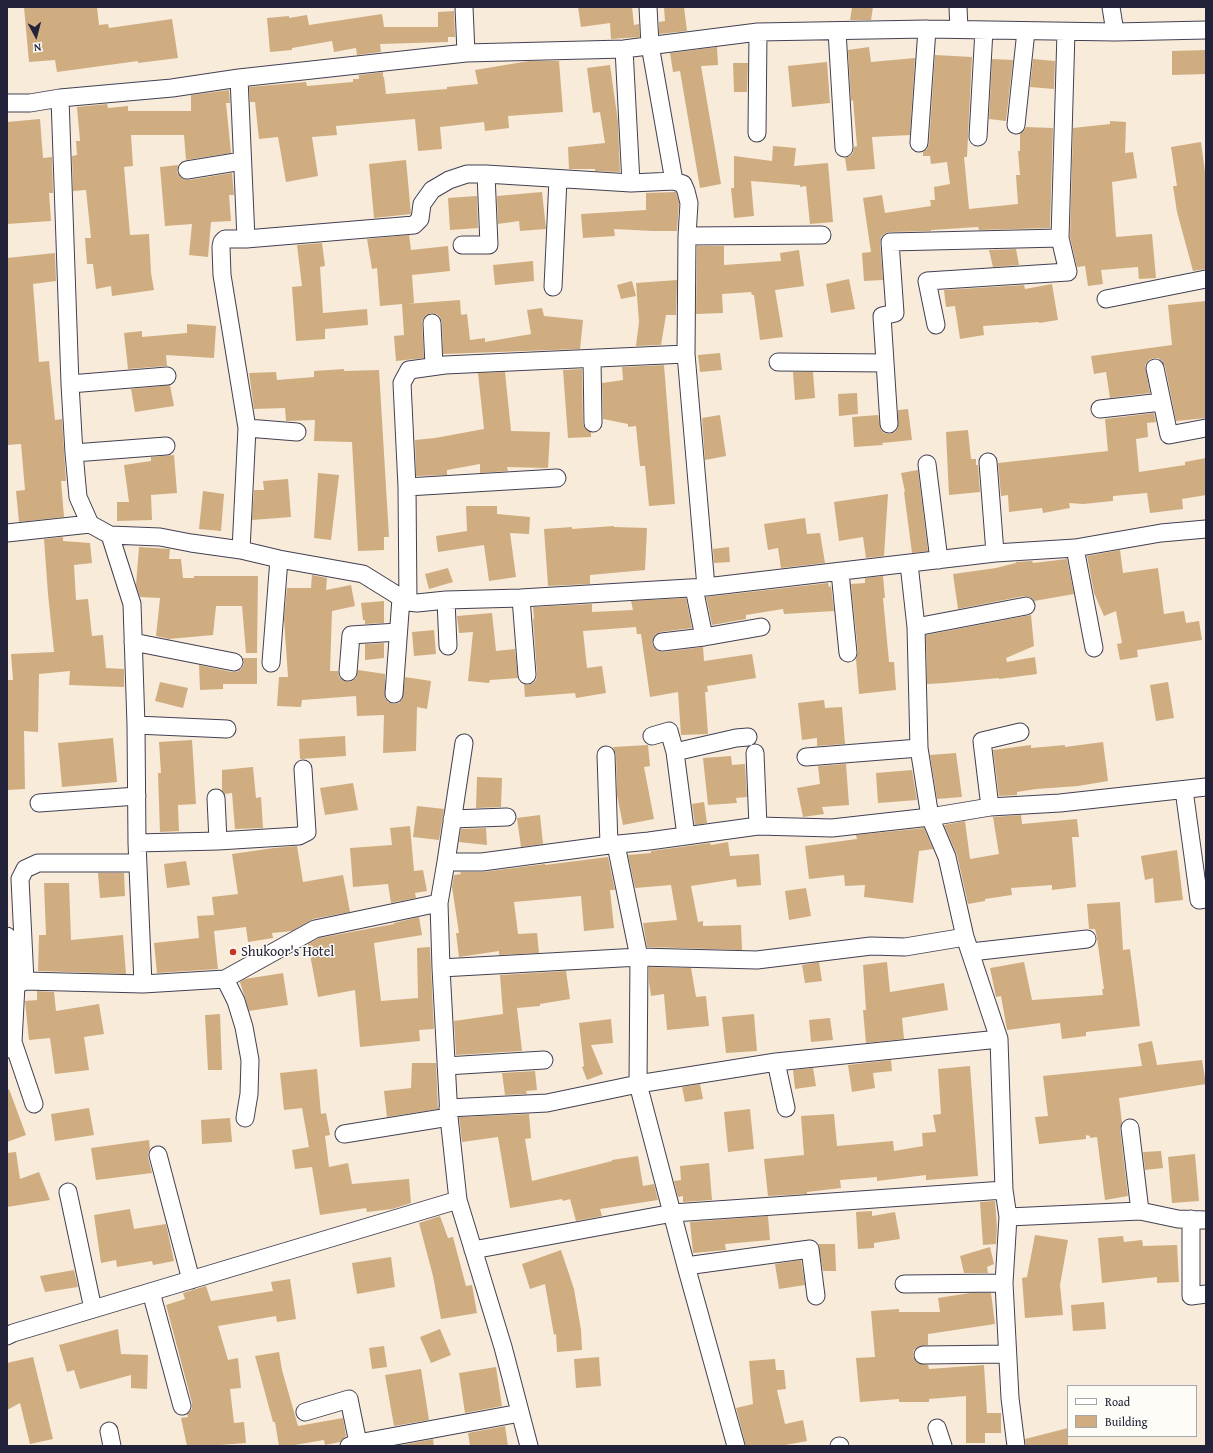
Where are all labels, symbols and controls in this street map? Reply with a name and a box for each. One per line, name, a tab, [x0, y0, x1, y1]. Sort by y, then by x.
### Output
north arrow	[16, 16, 56, 56]
text: N	[33, 40, 42, 56]
place label: Shukoor's Hotel	[241, 944, 334, 960]
marker: Shukoor's Hotel	[228, 947, 238, 957]
legend	[1067, 1385, 1197, 1437]
text: Road	[1105, 1393, 1130, 1410]
text: Building	[1105, 1413, 1148, 1430]

